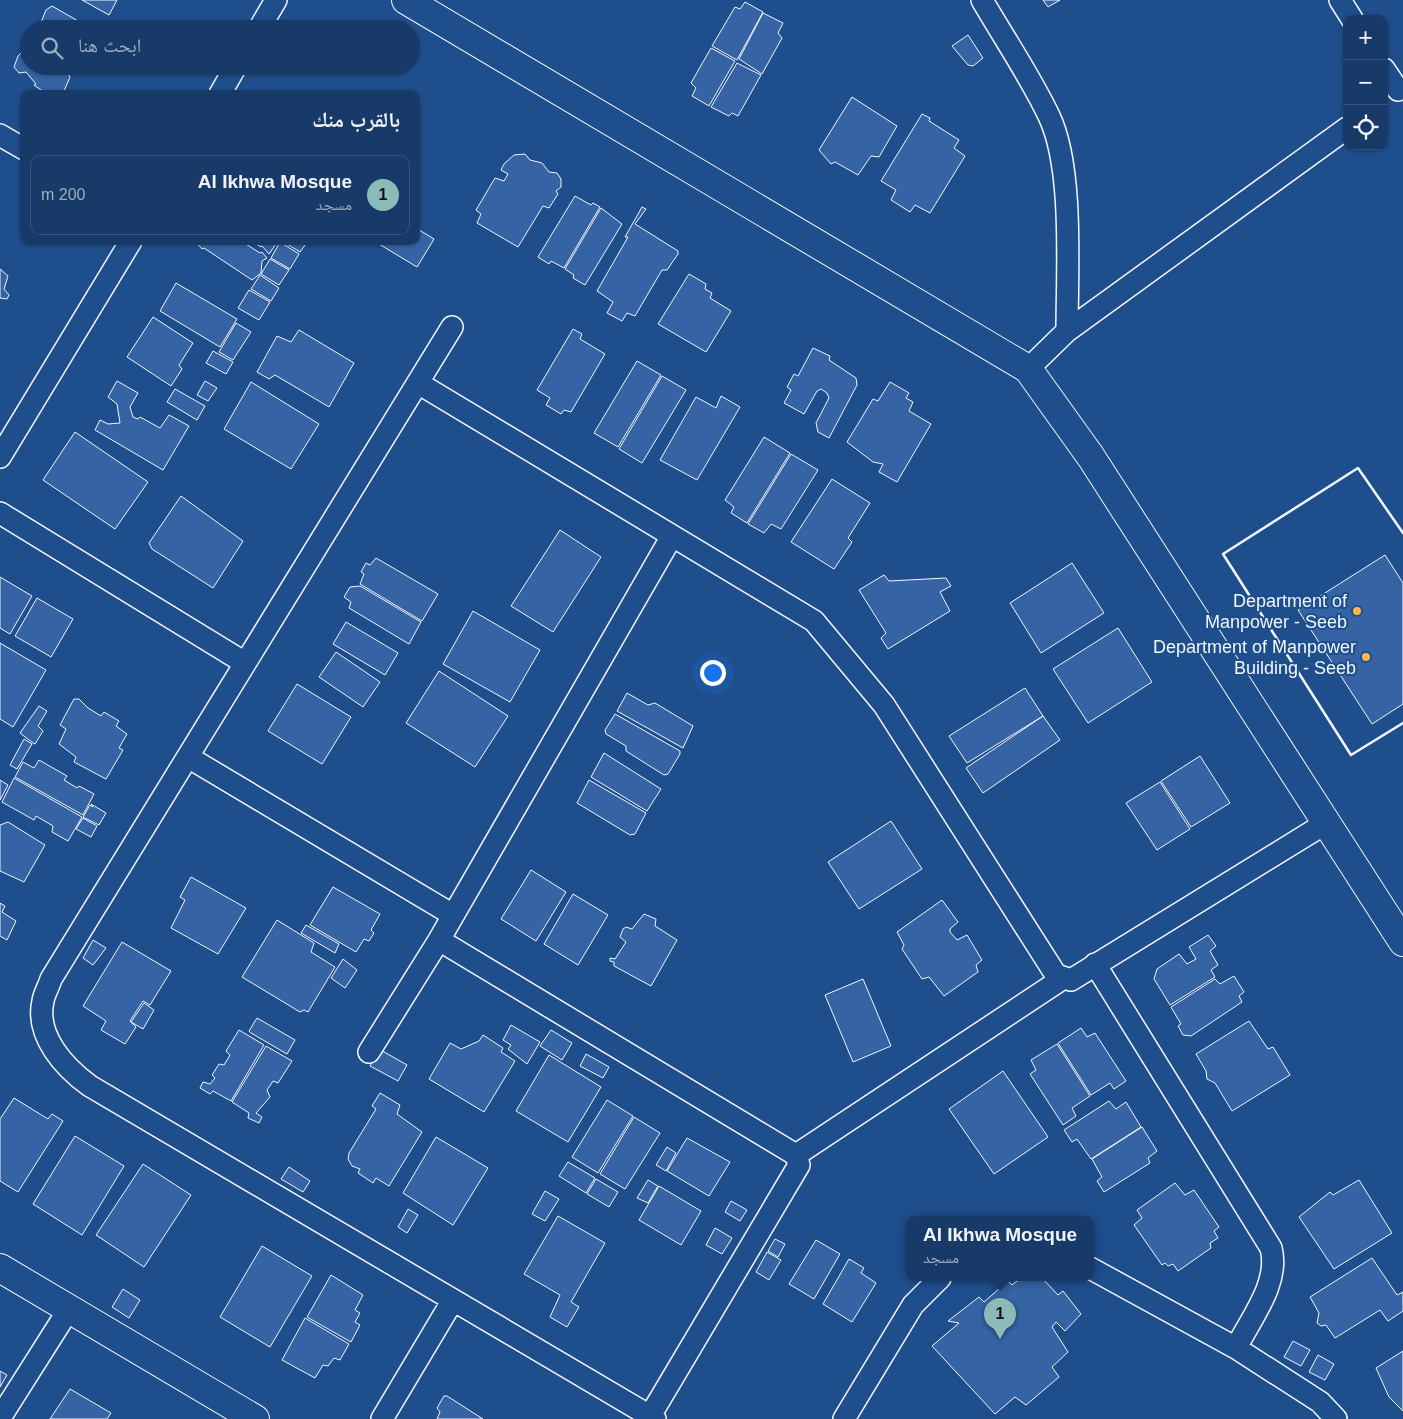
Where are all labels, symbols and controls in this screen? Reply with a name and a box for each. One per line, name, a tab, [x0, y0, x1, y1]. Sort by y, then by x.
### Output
map controls	[1343, 15, 1388, 150]
button: +	[1343, 15, 1388, 60]
search box	[20, 20, 420, 75]
icon: search	[38, 34, 66, 62]
text: ابحث هنا	[78, 35, 141, 56]
button: −	[1343, 60, 1388, 105]
button: locate	[1343, 105, 1388, 150]
text: بالقرب منك	[312, 108, 400, 131]
text: Al Ikhwa Mosque	[198, 171, 352, 192]
text: 200 m	[41, 186, 85, 203]
text: 1	[379, 186, 387, 203]
text: مسجد	[316, 196, 352, 213]
place label: Department of Manpower - Seeb	[1205, 591, 1348, 632]
marker: Department of Manpower - Seeb	[1351, 605, 1363, 617]
place label: Department of Manpower Building - Seeb	[1153, 637, 1356, 678]
marker: Department of Manpower Building - Seeb	[1360, 651, 1372, 663]
your location	[700, 660, 726, 686]
popup	[906, 1216, 1094, 1281]
text: Al Ikhwa Mosque	[923, 1224, 1077, 1245]
text: مسجد	[923, 1249, 959, 1266]
pin: 1	[984, 1298, 1016, 1339]

